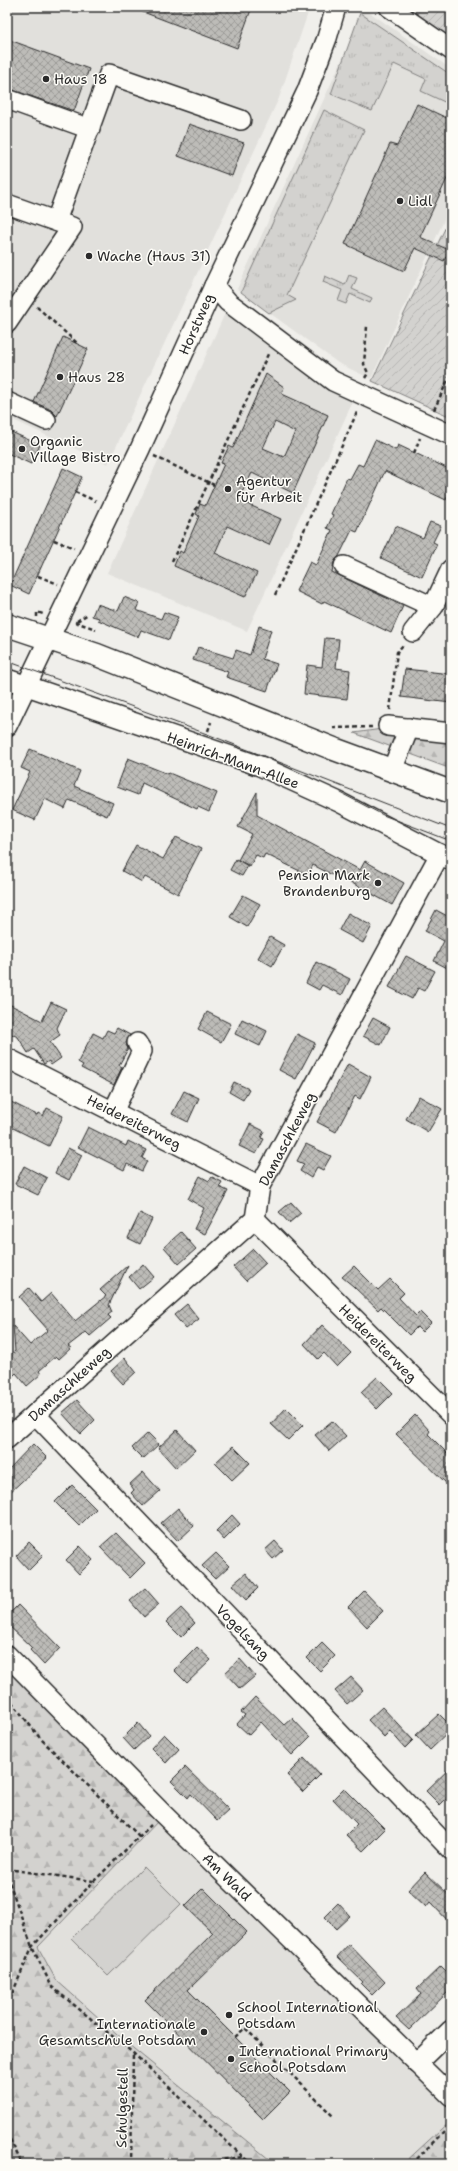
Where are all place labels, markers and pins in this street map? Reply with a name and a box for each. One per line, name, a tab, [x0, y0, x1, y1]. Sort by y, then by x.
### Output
place label: Haus 18	[54, 70, 108, 88]
marker: Haus 18	[41, 74, 51, 84]
place label: Lidl	[408, 192, 433, 210]
marker: Lidl	[395, 196, 405, 206]
place label: Wache (Haus 31)	[97, 247, 210, 265]
marker: Wache (Haus 31)	[84, 251, 94, 261]
place label: Haus 28	[68, 368, 125, 386]
marker: Haus 28	[55, 372, 65, 382]
place label: Organic Village Bistro	[30, 432, 120, 466]
marker: Organic Village Bistro	[17, 444, 27, 454]
place label: Agentur für Arbeit	[236, 472, 302, 506]
marker: Agentur für Arbeit	[223, 484, 233, 494]
place label: Pension Mark Brandenburg	[278, 866, 370, 900]
marker: Pension Mark Brandenburg	[373, 878, 383, 888]
place label: School International Potsdam	[237, 1998, 378, 2032]
marker: School International Potsdam	[224, 2010, 234, 2020]
place label: Internationale Gesamtschule Potsdam	[39, 2015, 196, 2049]
marker: Internationale Gesamtschule Potsdam	[199, 2027, 209, 2037]
place label: International Primary School Potsdam	[239, 2042, 388, 2076]
marker: International Primary School Potsdam	[226, 2054, 236, 2064]

